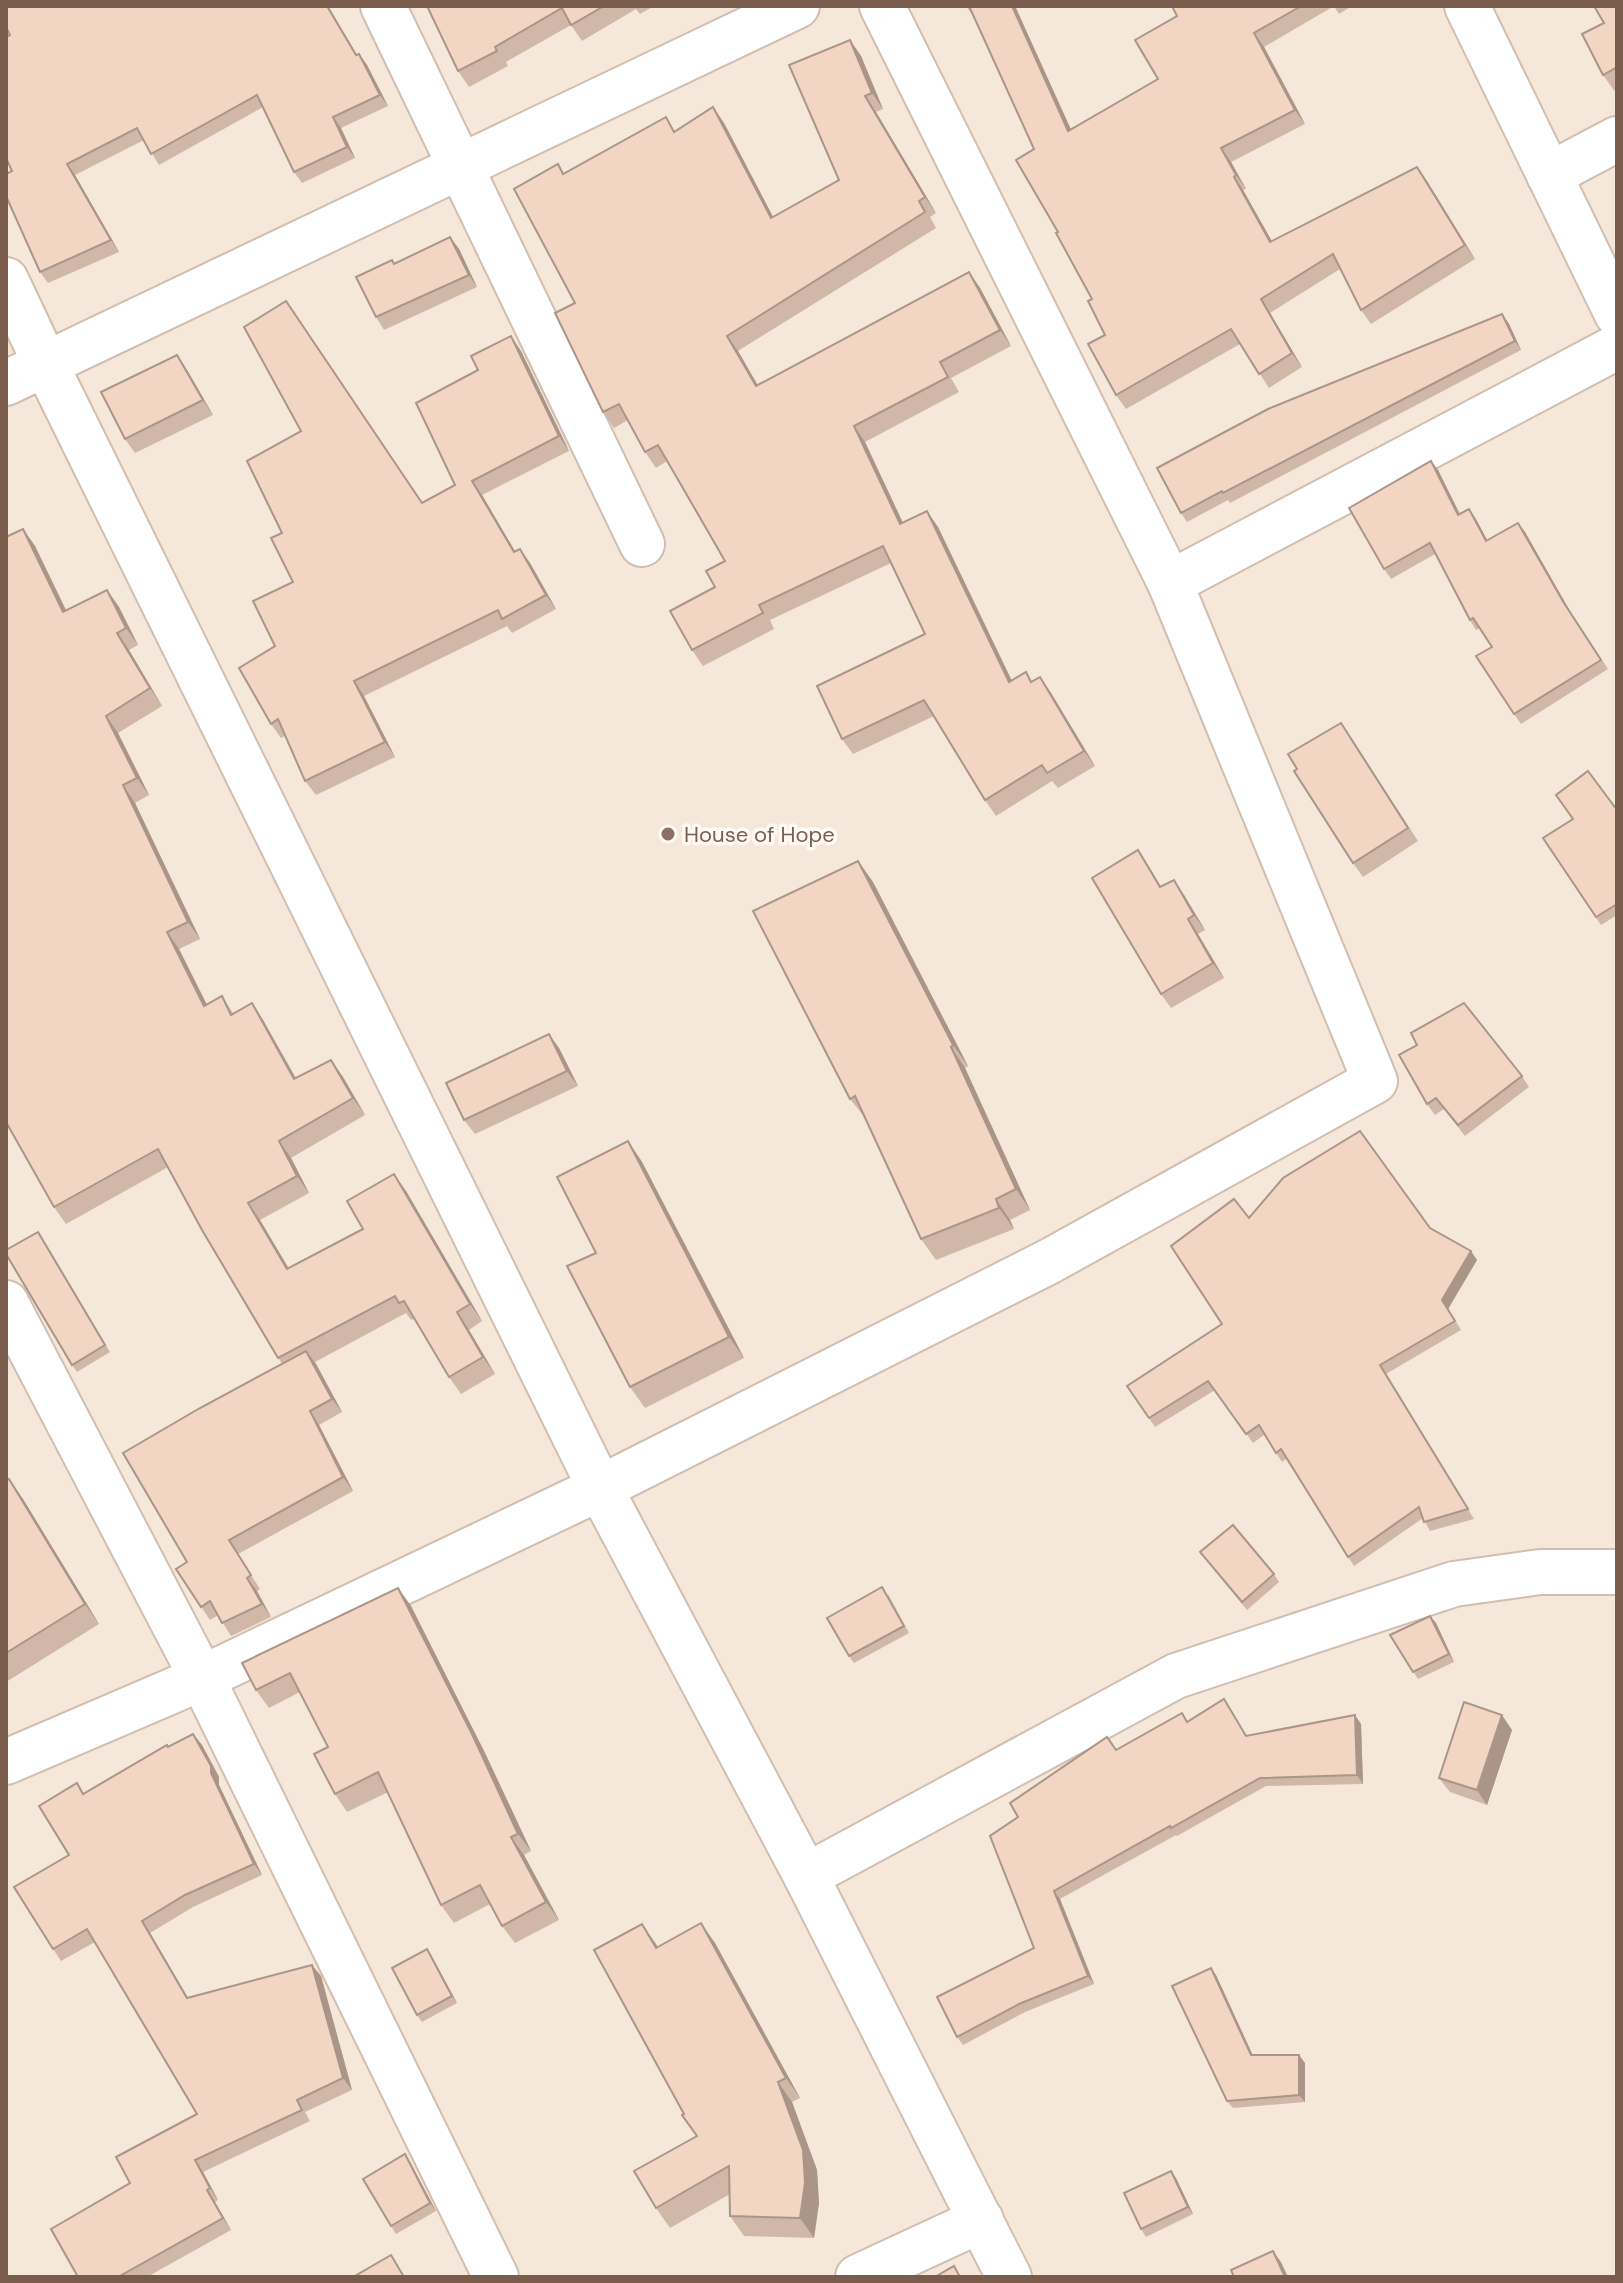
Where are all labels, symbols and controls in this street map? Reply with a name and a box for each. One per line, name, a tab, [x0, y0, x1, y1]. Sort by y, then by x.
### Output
place label: House of Hope	[684, 820, 835, 849]
marker: House of Hope	[659, 825, 677, 843]

